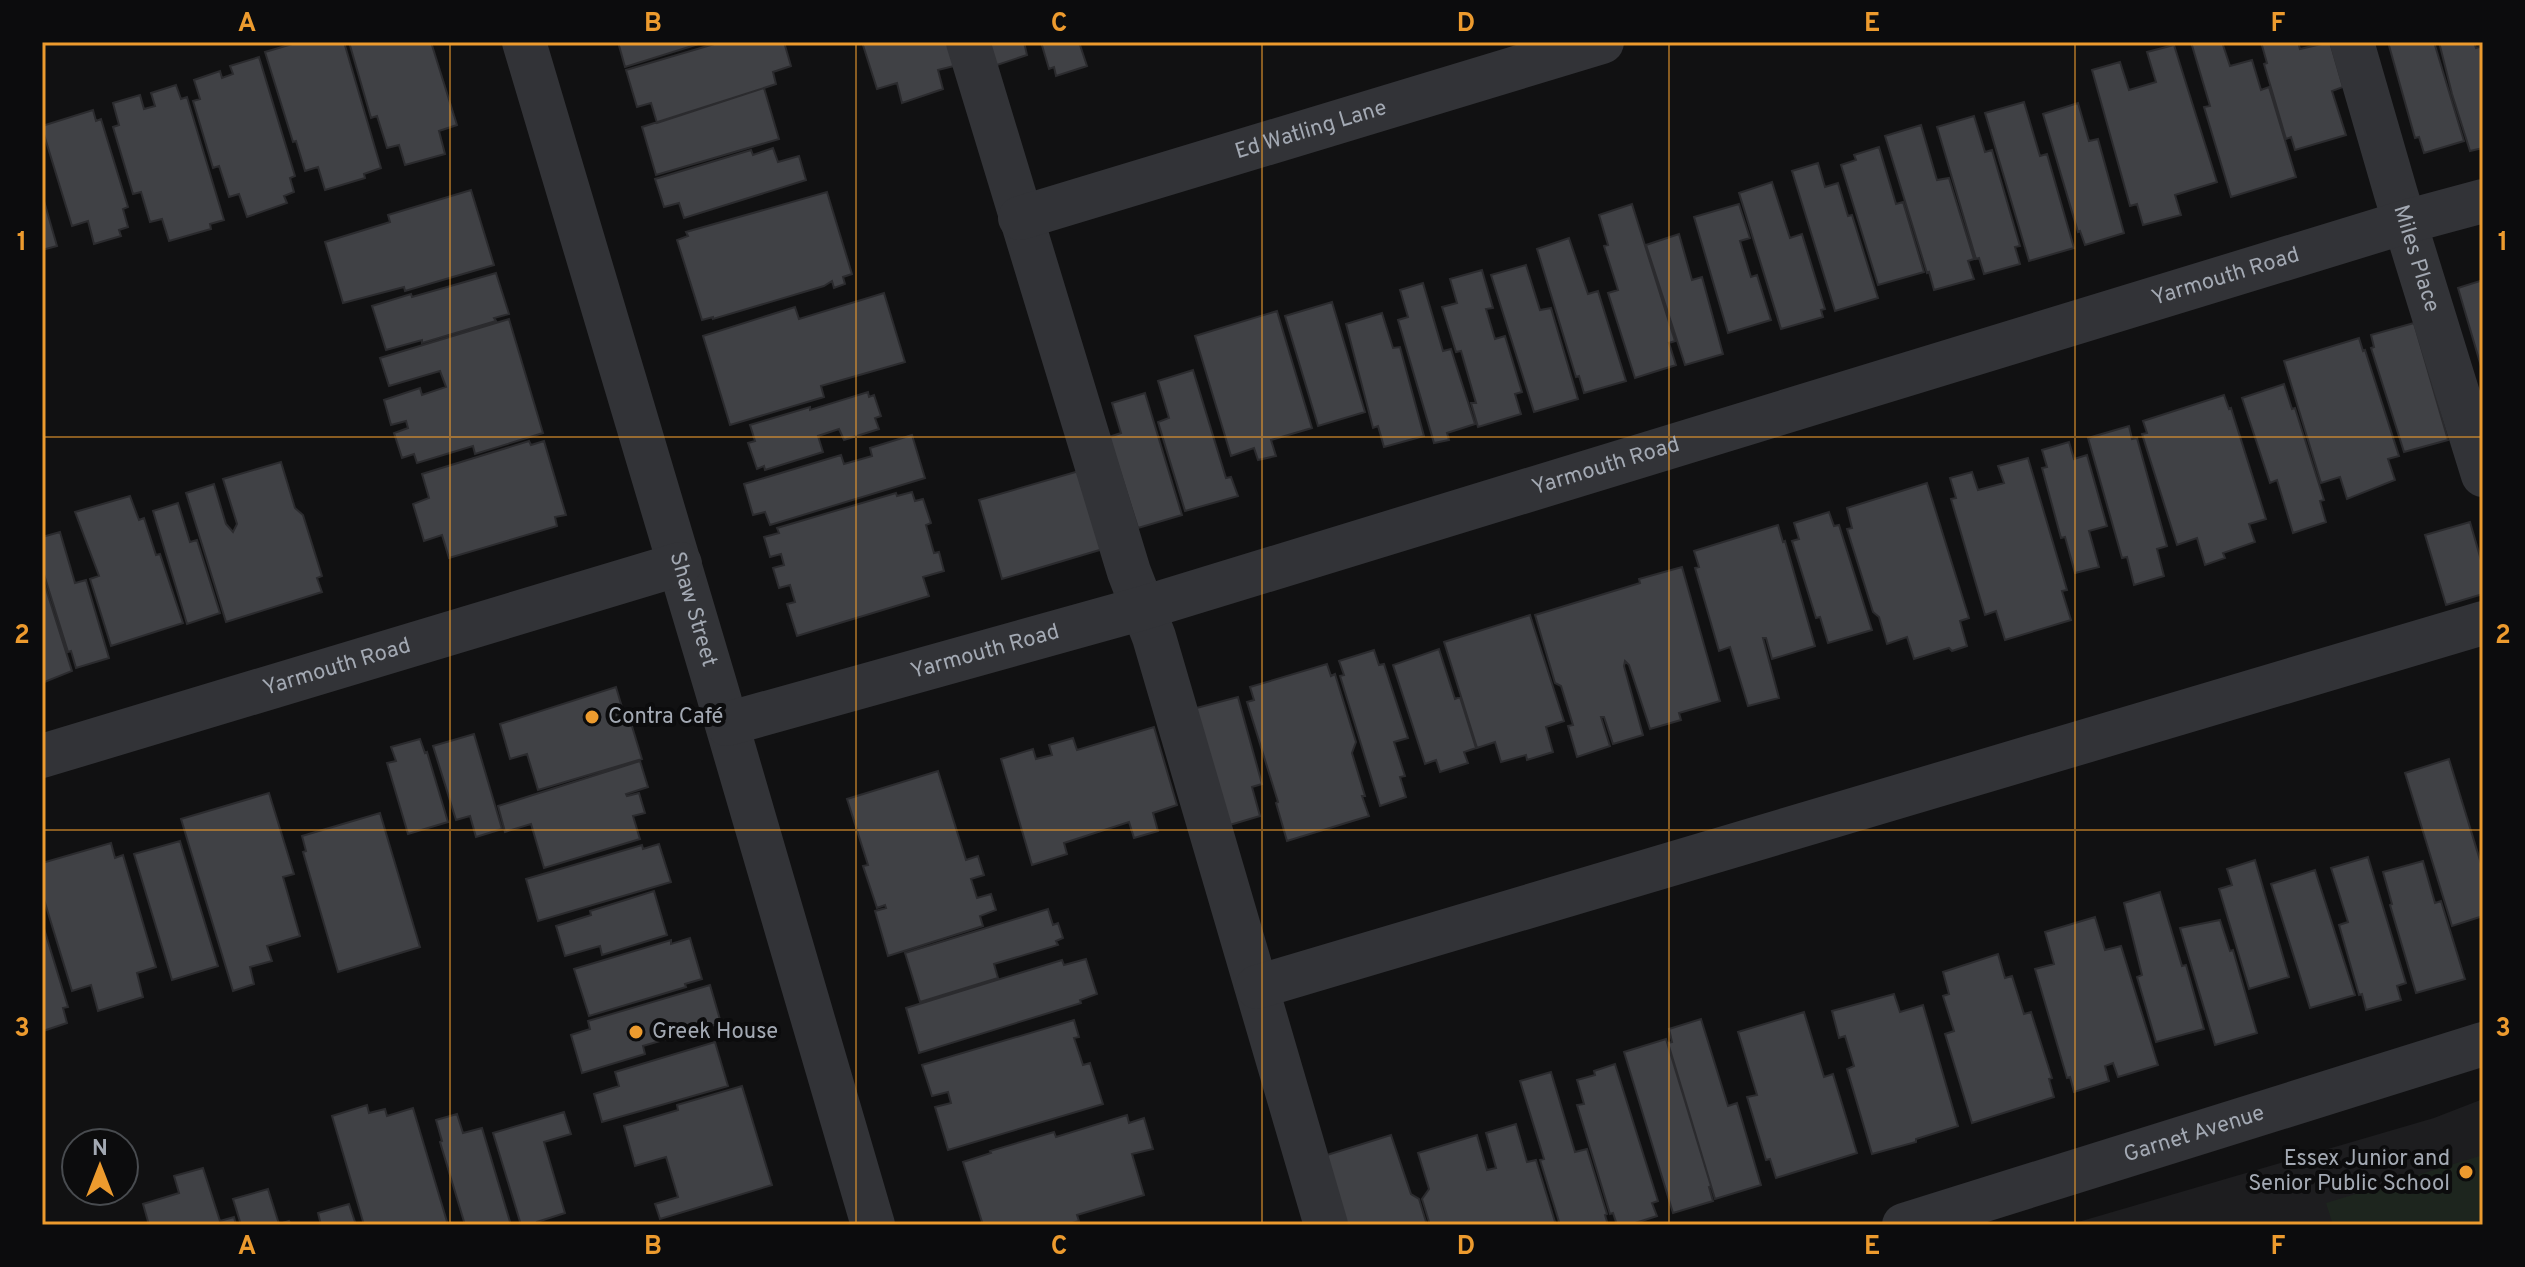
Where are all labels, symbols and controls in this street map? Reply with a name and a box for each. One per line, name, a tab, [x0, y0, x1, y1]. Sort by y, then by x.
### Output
text: A	[238, 8, 256, 41]
text: B	[644, 8, 662, 41]
text: C	[1051, 8, 1067, 41]
text: D	[1457, 8, 1475, 41]
text: E	[1864, 8, 1880, 41]
text: F	[2271, 8, 2286, 41]
street label: Ed Watling Lane	[1232, 94, 1390, 166]
street label: Miles Place	[2387, 202, 2445, 316]
text: 1	[17, 227, 27, 260]
text: 1	[2498, 227, 2508, 260]
street label: Yarmouth Road	[2149, 242, 2303, 312]
street label: Yarmouth Road	[1529, 431, 1683, 502]
street label: Shaw Street	[663, 549, 723, 670]
street label: Yarmouth Road	[908, 618, 1062, 686]
text: 2	[14, 620, 30, 653]
text: 2	[2495, 620, 2511, 653]
street label: Yarmouth Road	[260, 632, 414, 702]
place label: Contra Café	[608, 704, 723, 731]
marker: Contra Café	[583, 708, 601, 726]
text: 3	[14, 1013, 30, 1046]
text: 3	[2495, 1013, 2511, 1046]
place label: Greek House	[652, 1019, 778, 1046]
marker: Greek House	[627, 1023, 645, 1041]
street label: Garnet Avenue	[2120, 1100, 2268, 1169]
north arrow	[60, 1127, 140, 1207]
text: N	[92, 1136, 108, 1163]
place label: Essex Junior and Senior Public School	[2248, 1146, 2450, 1198]
marker: Essex Junior and Senior Public School	[2457, 1163, 2475, 1181]
text: A	[238, 1231, 256, 1264]
text: B	[644, 1231, 662, 1264]
text: C	[1051, 1231, 1067, 1264]
text: D	[1457, 1231, 1475, 1264]
text: E	[1864, 1231, 1880, 1264]
text: F	[2271, 1231, 2286, 1264]

